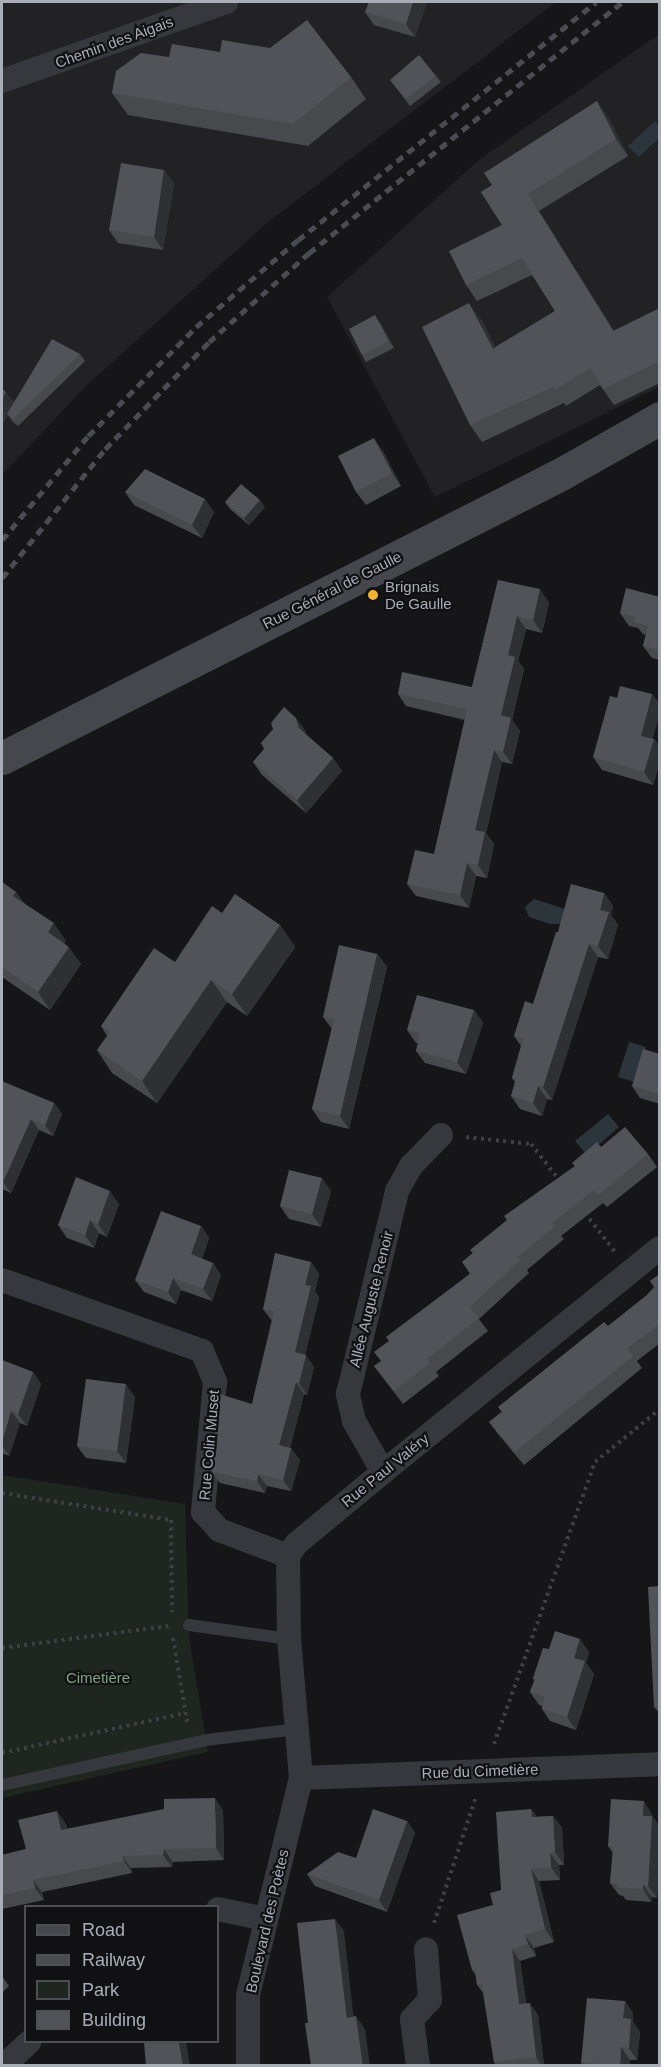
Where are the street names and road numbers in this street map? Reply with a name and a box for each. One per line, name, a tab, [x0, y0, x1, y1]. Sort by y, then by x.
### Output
street label: Chemin des Aigais	[52, 12, 176, 72]
street label: Rue Général de Gaulle	[260, 547, 404, 633]
street label: Allée Auguste Renoir	[345, 1228, 397, 1370]
street label: Rue Colin Muset	[195, 1389, 223, 1501]
street label: Rue Paul Valéry	[338, 1429, 432, 1511]
street label: Rue du Cimetière	[421, 1760, 539, 1782]
street label: Boulevard des Poètes	[242, 1847, 292, 1995]

